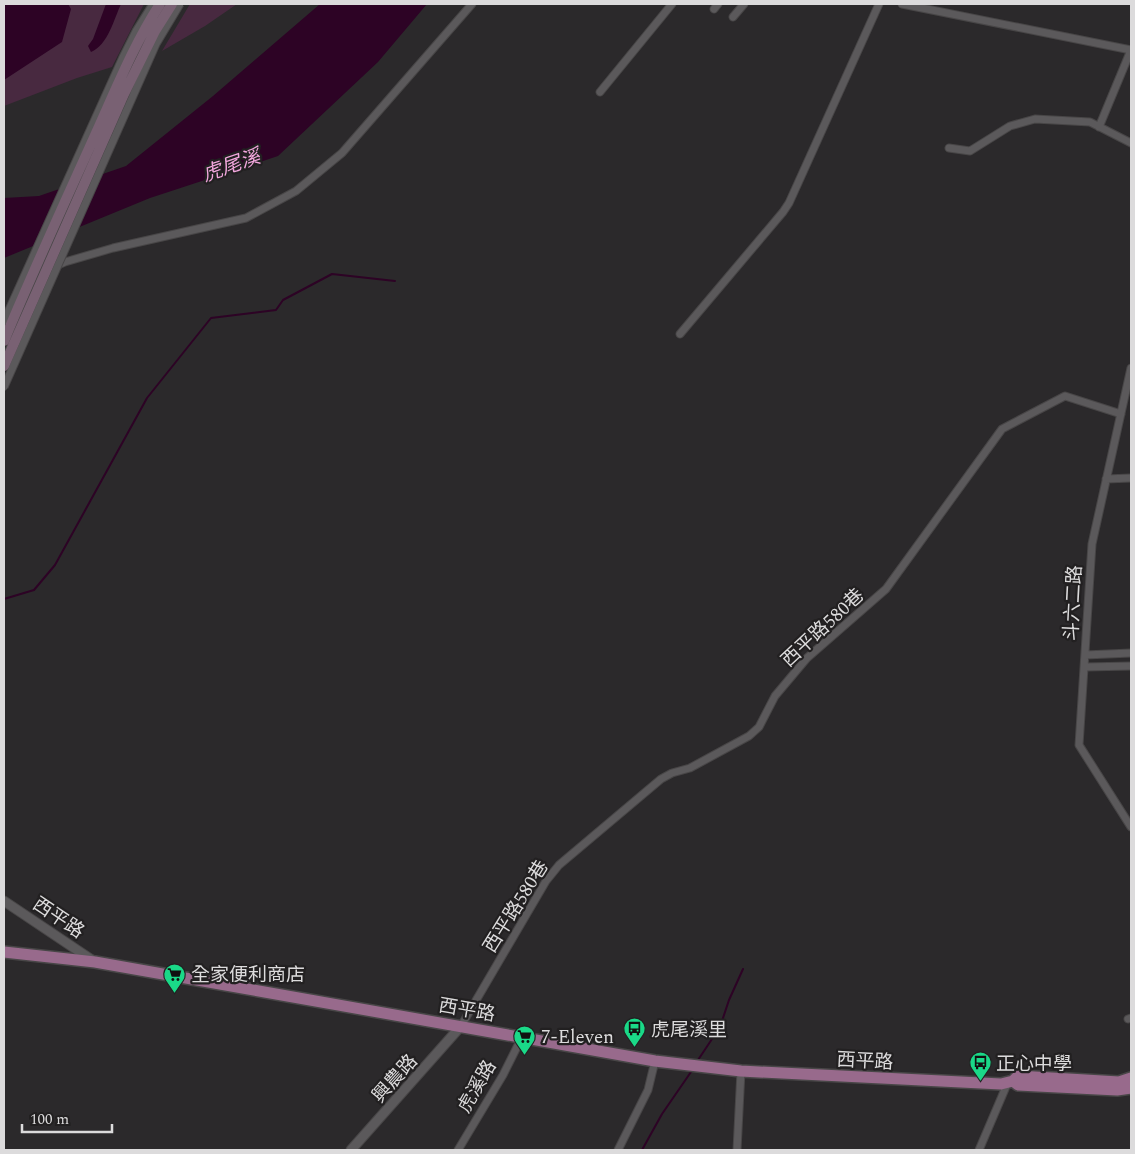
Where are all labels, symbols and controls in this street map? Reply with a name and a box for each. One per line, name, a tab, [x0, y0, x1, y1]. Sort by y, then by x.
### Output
water label: 虎尾溪	[198, 141, 267, 190]
street label: 斗六二路	[1057, 564, 1090, 642]
street label: 西平路580巷	[775, 582, 871, 674]
street label: 西平路580巷	[476, 855, 556, 959]
street label: 西平路	[26, 890, 90, 946]
place label: 全家便利商店	[191, 961, 305, 990]
supermarket icon: 全家便利商店	[163, 962, 187, 993]
street label: 西平路	[436, 991, 497, 1030]
place label: 虎尾溪里	[651, 1016, 727, 1045]
bus stop icon: 虎尾溪里	[623, 1017, 647, 1048]
place label: 7-Eleven	[541, 1023, 614, 1052]
supermarket icon: 7-Eleven	[513, 1024, 537, 1055]
street label: 西平路	[836, 1046, 894, 1077]
street label: 興農路	[365, 1048, 425, 1110]
place label: 正心中學	[996, 1050, 1072, 1079]
bus stop icon: 正心中學	[968, 1051, 992, 1082]
street label: 虎溪路	[450, 1055, 504, 1119]
scale bar	[22, 1102, 112, 1134]
text: 100 m	[30, 1108, 69, 1131]

